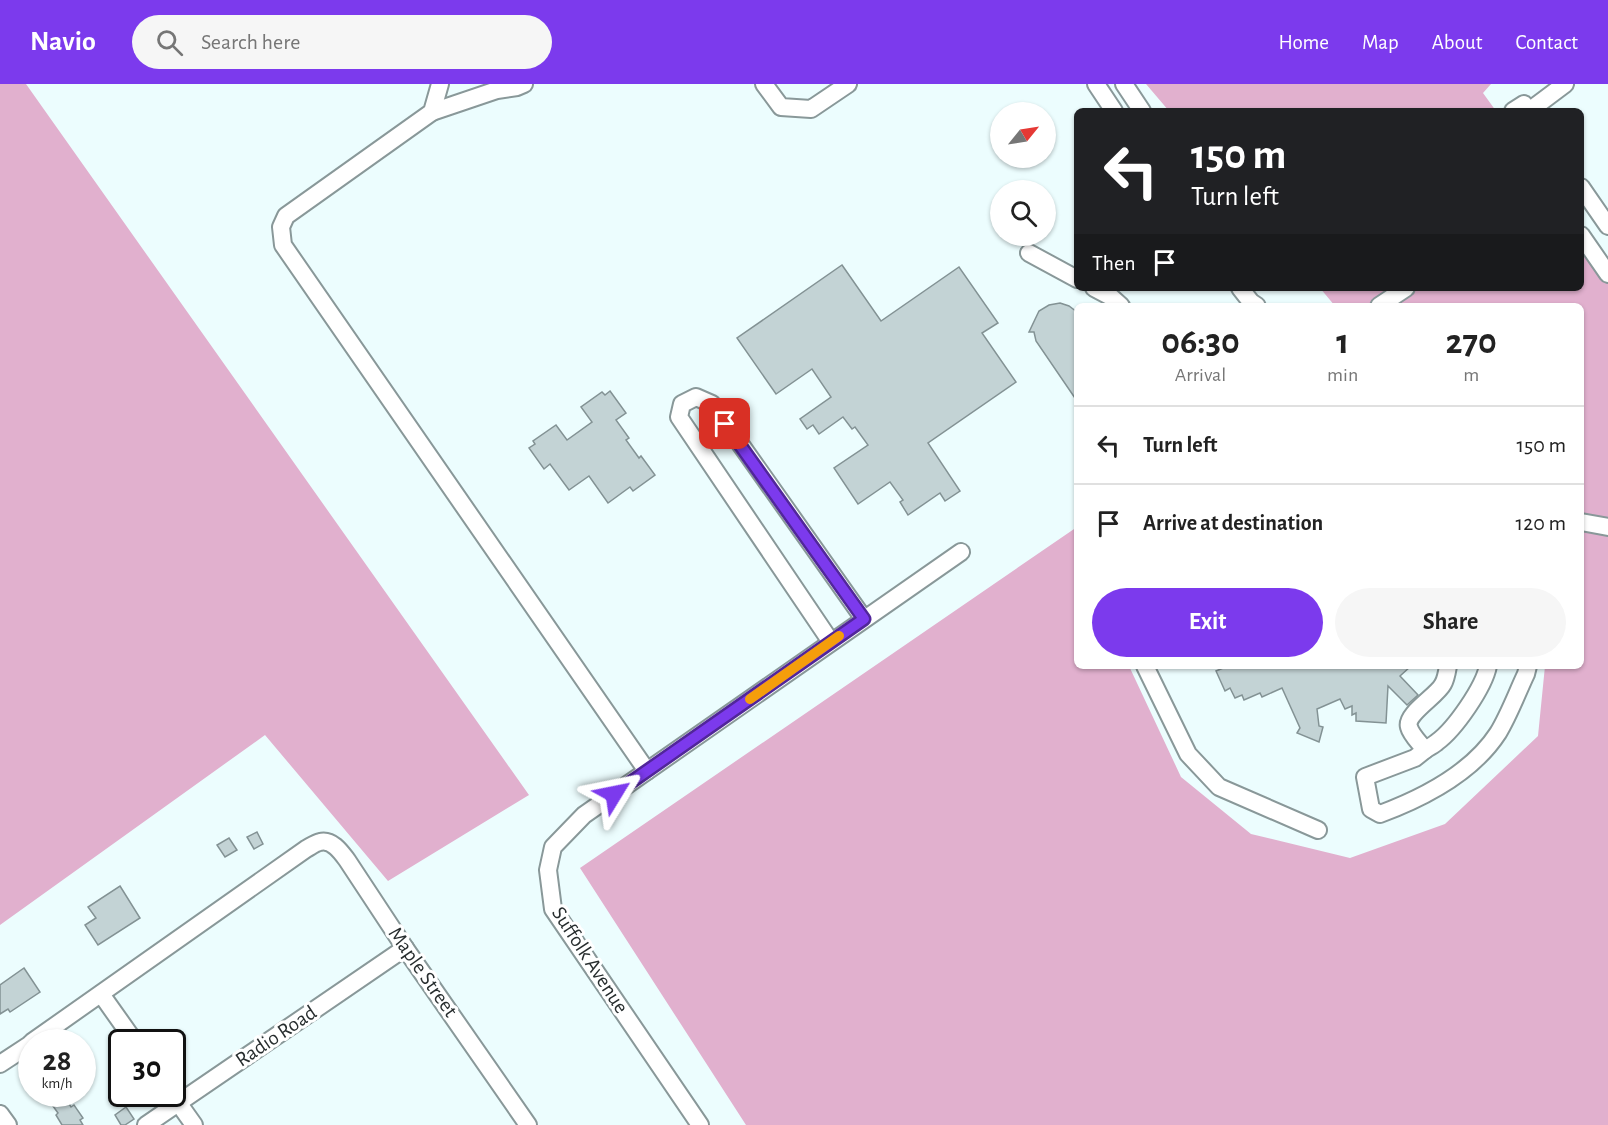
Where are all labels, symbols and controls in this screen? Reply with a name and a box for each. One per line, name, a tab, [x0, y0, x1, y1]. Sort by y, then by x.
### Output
search box	[132, 15, 552, 69]
icon: search	[153, 26, 186, 59]
text: Navio	[30, 28, 96, 56]
text: Search here	[201, 31, 300, 53]
text: Home	[1278, 32, 1329, 53]
text: Map	[1362, 32, 1399, 53]
text: About	[1432, 32, 1482, 53]
text: Contact	[1515, 32, 1578, 53]
north arrow	[990, 102, 1056, 168]
map controls	[990, 102, 1056, 246]
icon: left	[1092, 132, 1170, 210]
text: 150 m	[1191, 134, 1286, 176]
button: search	[990, 180, 1056, 246]
text: Turn left	[1191, 183, 1279, 210]
icon: arrive	[1148, 246, 1181, 279]
text: Then	[1092, 252, 1136, 274]
text: 06:30	[1161, 324, 1240, 360]
text: 1	[1336, 324, 1349, 360]
text: 270	[1446, 324, 1497, 360]
text: Arrival	[1175, 365, 1226, 385]
text: min	[1327, 365, 1358, 385]
text: m	[1463, 365, 1479, 385]
pin	[699, 398, 750, 449]
icon: arrive	[708, 407, 741, 440]
icon: left	[1092, 429, 1125, 462]
text: Turn left	[1143, 434, 1217, 456]
text: 150 m	[1516, 434, 1566, 456]
icon: arrive	[1092, 507, 1125, 540]
text: Arrive at destination	[1143, 512, 1323, 534]
text: 120 m	[1516, 512, 1566, 534]
button: Exit	[1092, 588, 1323, 657]
button: Share	[1335, 588, 1566, 657]
position arrow	[582, 762, 646, 826]
street label: Suffolk Avenue	[548, 903, 632, 1017]
street label: Maple Street	[384, 923, 462, 1021]
street label: Radio Road	[232, 1001, 320, 1071]
speed limit sign: 30	[108, 1029, 186, 1107]
text: 28	[43, 1046, 71, 1076]
text: km/h	[42, 1076, 72, 1091]

